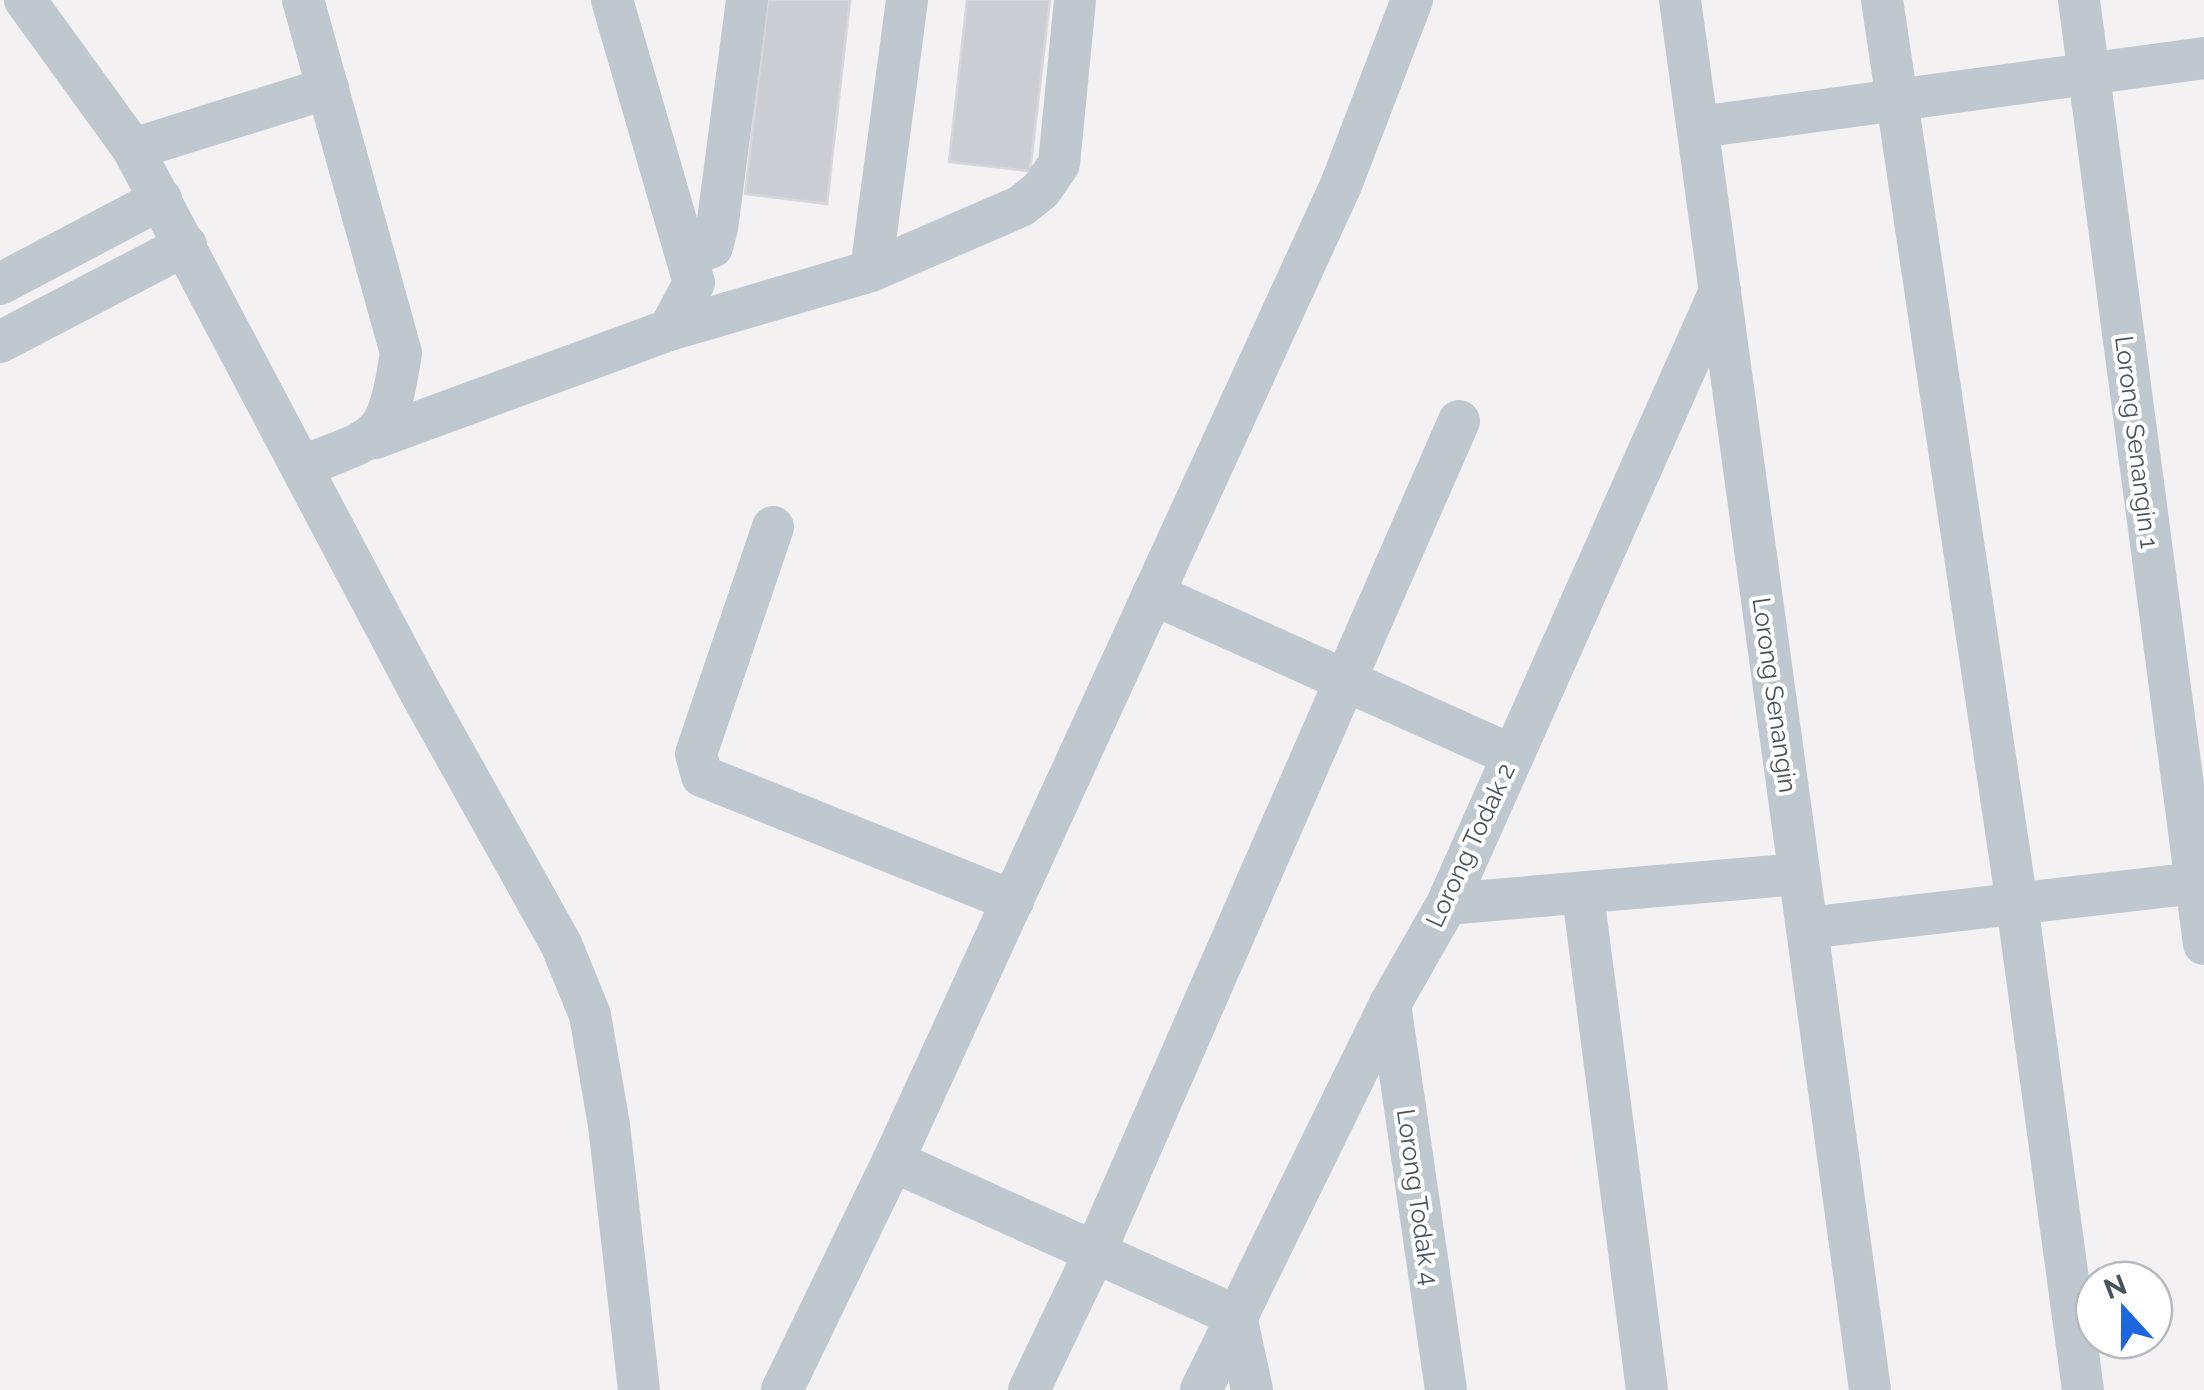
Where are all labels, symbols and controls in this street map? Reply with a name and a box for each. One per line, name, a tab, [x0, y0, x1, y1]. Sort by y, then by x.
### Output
street label: Lorong Senangin 1	[2109, 334, 2165, 550]
street label: Lorong Senangin	[1746, 595, 1804, 795]
street label: Lorong Todak 2	[1419, 758, 1521, 932]
street label: Lorong Todak 4	[1391, 1107, 1445, 1287]
north arrow	[2074, 1260, 2174, 1360]
text: N	[2099, 1268, 2131, 1306]

